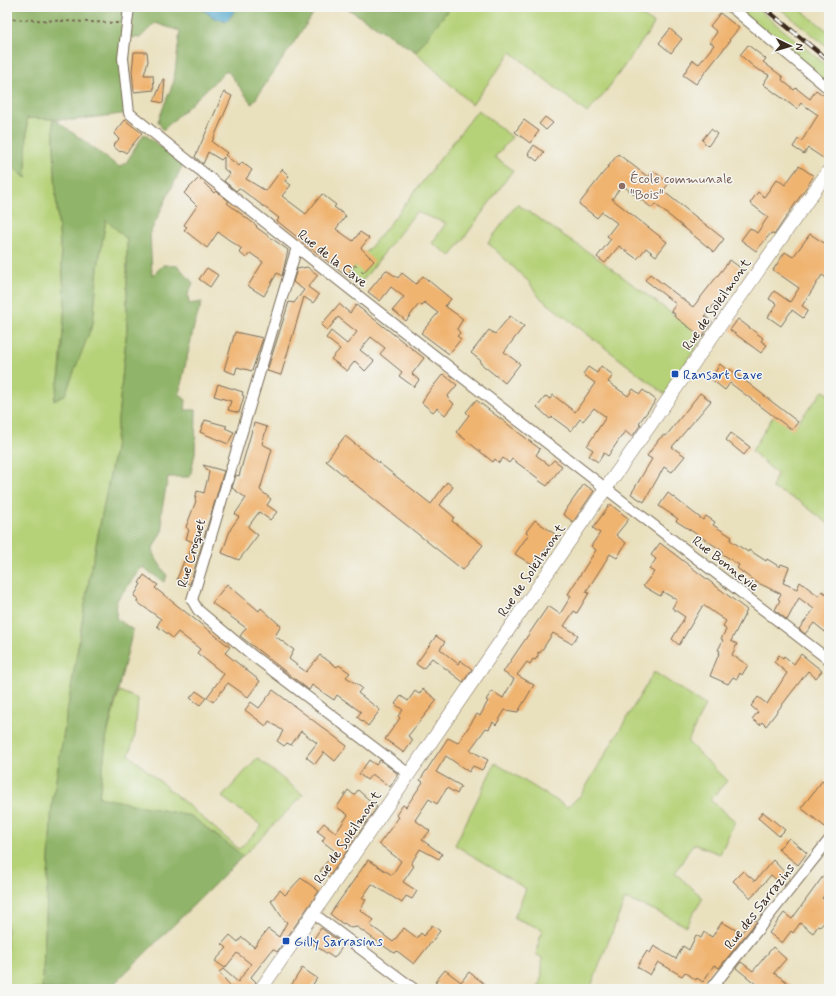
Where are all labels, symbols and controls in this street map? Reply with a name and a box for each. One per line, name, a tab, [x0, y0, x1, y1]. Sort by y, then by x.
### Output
north arrow	[770, 26, 810, 66]
text: N	[792, 43, 806, 51]
place label: École communale "Bois"	[630, 170, 733, 204]
marker: École communale "Bois"	[617, 181, 627, 191]
street label: Rue de la Cave	[294, 226, 371, 292]
street label: Rue de Soleilmont	[678, 254, 756, 354]
place label: Ransart Cave	[683, 366, 763, 384]
marker: Ransart Cave	[670, 369, 680, 379]
street label: Rue Croquet	[174, 517, 210, 590]
street label: Rue de Soleilmont	[494, 520, 570, 621]
street label: Rue Bonnevie	[688, 532, 763, 596]
street label: Rue de Soleilmont	[310, 787, 386, 888]
street label: Rue des Sarrazins	[721, 860, 799, 953]
place label: Gilly Sarrasins	[294, 933, 383, 951]
marker: Gilly Sarrasins	[281, 936, 291, 946]

